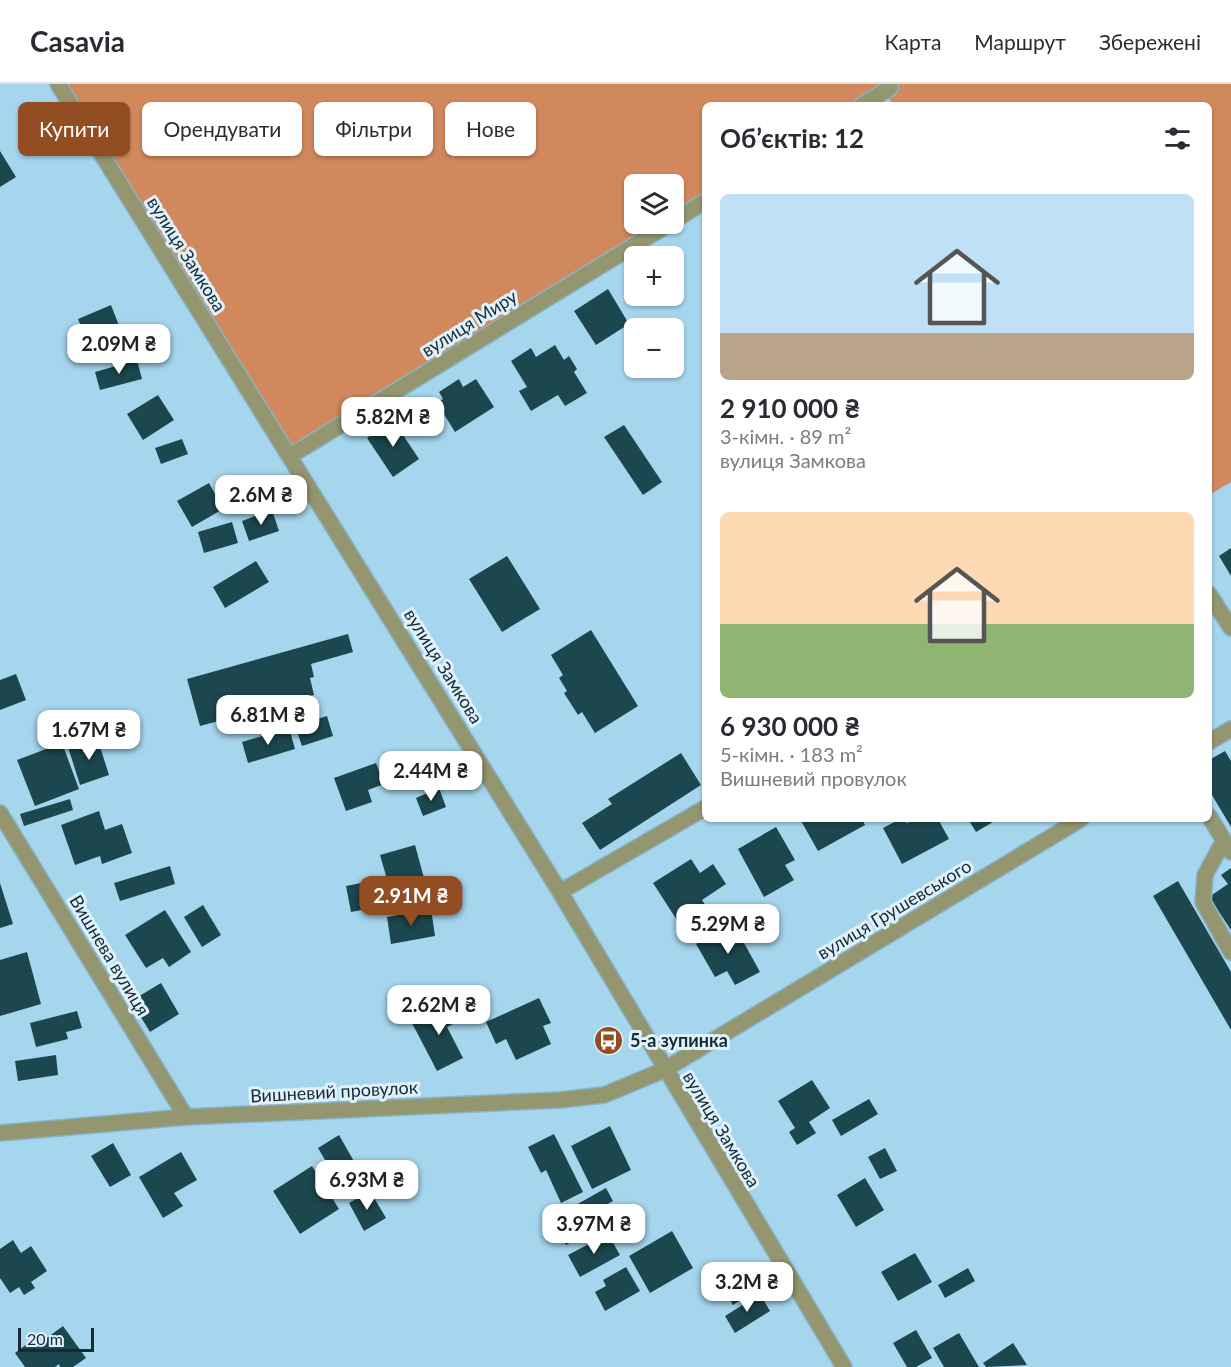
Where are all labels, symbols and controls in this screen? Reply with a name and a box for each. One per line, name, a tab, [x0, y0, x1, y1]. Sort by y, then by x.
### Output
text: Casavia	[30, 24, 125, 58]
text: Карта	[885, 29, 941, 54]
text: Маршрут	[974, 29, 1066, 54]
text: Збережені	[1099, 29, 1201, 54]
chip: Купити	[18, 102, 130, 156]
chip: Орендувати	[142, 102, 302, 156]
chip: Фільтри	[314, 102, 433, 156]
chip: Нове	[445, 102, 536, 156]
text: Об’єктів: 12	[720, 122, 864, 154]
icon: filters	[1161, 122, 1194, 155]
map controls	[624, 174, 684, 378]
button: layers	[624, 174, 684, 234]
street label: вулиця Замкова	[143, 192, 231, 316]
icon: home	[903, 233, 1011, 341]
button: +	[624, 246, 684, 306]
street label: вулиця Миру	[417, 285, 521, 361]
button: −	[624, 318, 684, 378]
pin: 2.09M ₴	[64, 324, 174, 375]
text: 2.09M ₴	[81, 331, 157, 355]
text: 2 910 000 ₴	[720, 392, 860, 424]
pin: 5.82M ₴	[338, 397, 448, 448]
text: 5.82M ₴	[355, 404, 431, 428]
text: 3-кімн. · 89 m²	[720, 424, 851, 448]
text: вулиця Замкова	[720, 448, 866, 472]
pin: 2.6M ₴	[212, 475, 310, 526]
text: 2.6M ₴	[229, 482, 293, 506]
icon: home	[903, 551, 1011, 659]
street label: вулиця Замкова	[400, 604, 488, 728]
pin: 6.81M ₴	[213, 695, 323, 746]
text: 6.81M ₴	[230, 702, 306, 726]
pin: 1.67M ₴	[34, 710, 144, 761]
text: 6 930 000 ₴	[720, 710, 860, 742]
text: 1.67M ₴	[51, 717, 127, 741]
text: 5-кімн. · 183 m²	[720, 742, 863, 766]
pin: 2.44M ₴	[376, 751, 486, 802]
text: 2.44M ₴	[393, 758, 469, 782]
text: Вишневий провулок	[720, 766, 907, 790]
street label: вулиця Грушевського	[813, 854, 975, 964]
pin: 2.91M ₴	[356, 876, 466, 927]
text: 2.91M ₴	[373, 883, 449, 907]
street label: Вишнева вулиця	[65, 891, 155, 1019]
pin: 5.29M ₴	[673, 904, 783, 955]
text: 5.29M ₴	[690, 911, 766, 935]
pin: 2.62M ₴	[384, 985, 494, 1036]
text: 2.62M ₴	[401, 992, 477, 1016]
bus stop icon: 5-а зупинка	[593, 1024, 625, 1056]
place label: 5-а зупинка	[630, 1029, 728, 1051]
street label: вулиця Замкова	[679, 1067, 765, 1191]
street label: Вишневий провулок	[249, 1076, 419, 1106]
pin: 6.93M ₴	[312, 1160, 422, 1211]
text: 6.93M ₴	[329, 1167, 405, 1191]
pin: 3.97M ₴	[539, 1204, 649, 1255]
text: 3.97M ₴	[556, 1211, 632, 1235]
pin: 3.2M ₴	[698, 1262, 796, 1313]
text: 3.2M ₴	[715, 1269, 779, 1293]
scale bar	[18, 1325, 94, 1352]
text: 20 m	[27, 1329, 63, 1348]

